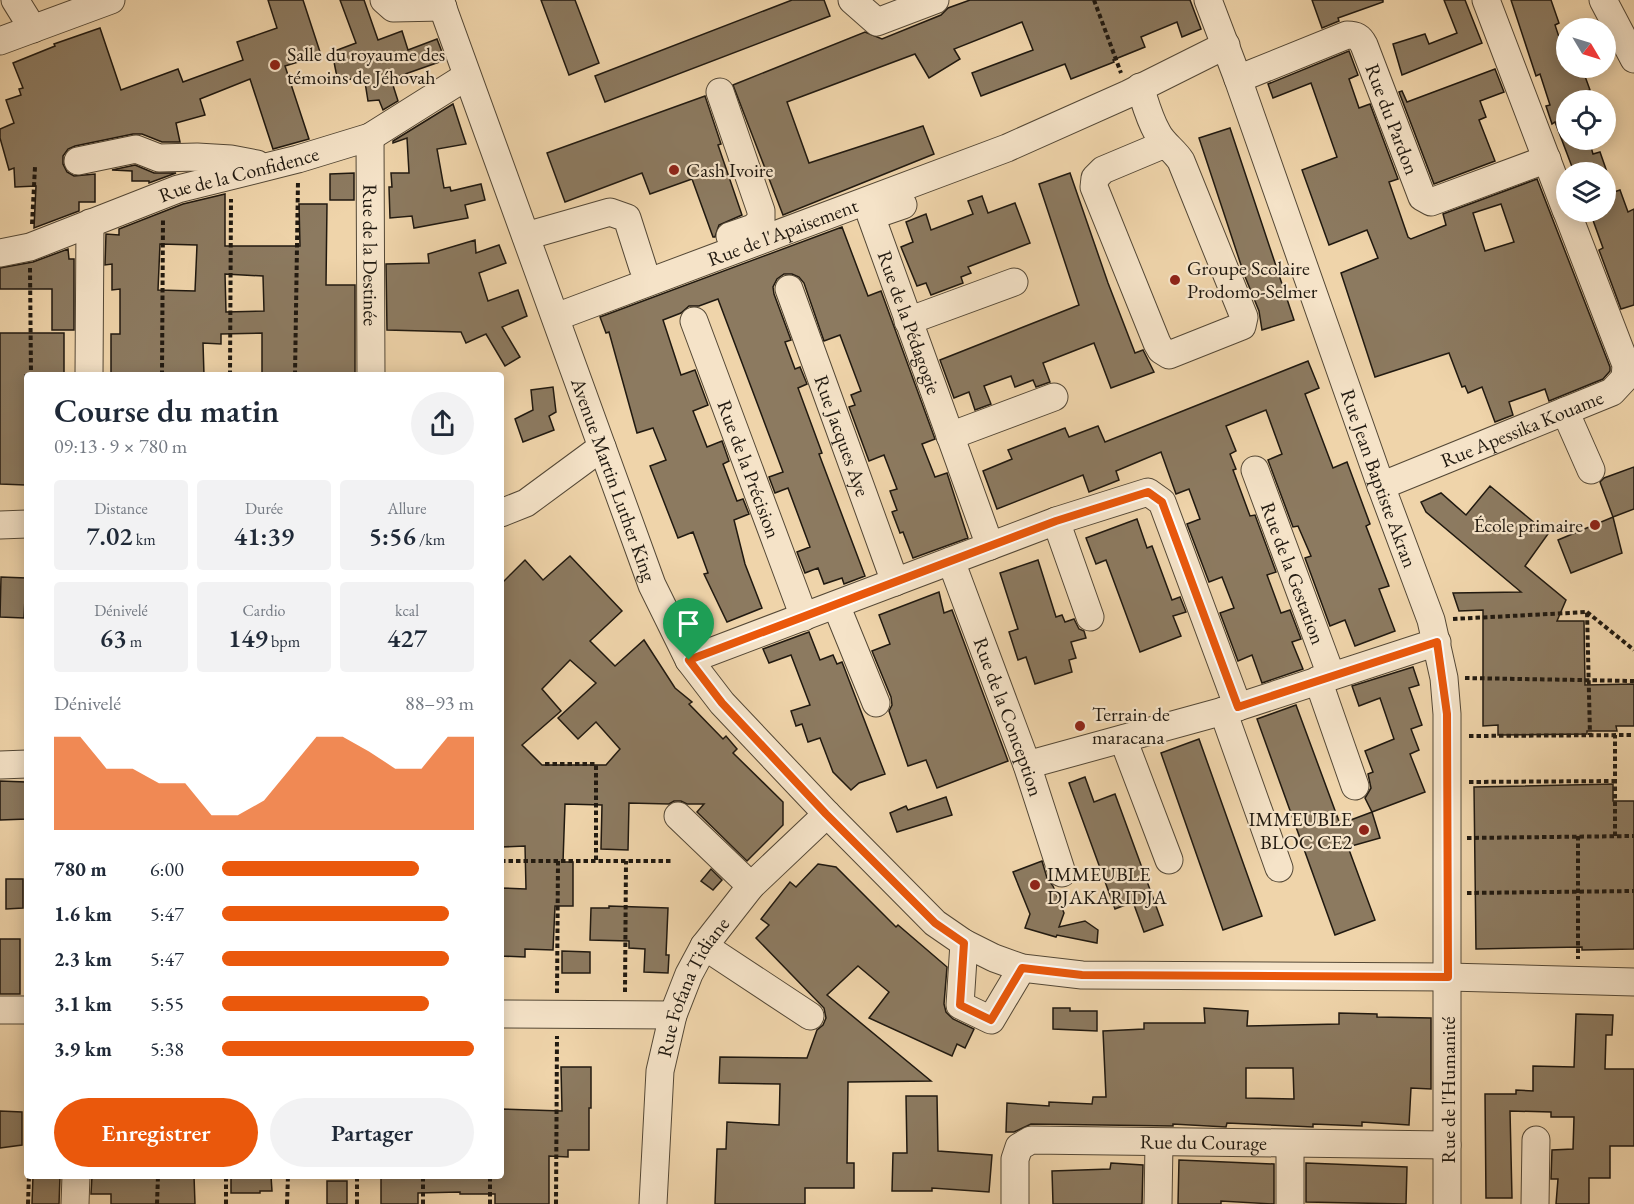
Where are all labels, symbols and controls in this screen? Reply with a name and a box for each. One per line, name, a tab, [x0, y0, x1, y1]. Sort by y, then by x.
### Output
north arrow	[1556, 18, 1616, 78]
map controls	[1556, 18, 1616, 222]
place label: Salle du royaume des témoins de Jéhovah	[287, 41, 445, 90]
marker: Salle du royaume des témoins de Jéhovah	[268, 58, 282, 72]
street label: Rue du Pardon	[1359, 60, 1425, 179]
button: locate	[1556, 90, 1616, 150]
street label: Rue de la Confidence	[155, 140, 322, 208]
place label: Cash Ivoire	[686, 157, 773, 183]
button: layers	[1556, 162, 1616, 222]
marker: Cash Ivoire	[667, 163, 681, 177]
street label: Rue de la Destinée	[357, 184, 384, 326]
street label: Rue de l'Apaisement	[704, 192, 862, 272]
street label: Rue de la Pédagogie	[872, 247, 947, 398]
place label: Groupe Scolaire Prodomo-Selmer	[1187, 255, 1318, 304]
marker: Groupe Scolaire Prodomo-Selmer	[1168, 273, 1182, 287]
street label: Rue Jacques Aye	[808, 372, 876, 500]
street label: Avenue Martin Luther King	[565, 373, 663, 585]
street label: Rue Apessika Kouame	[1437, 384, 1607, 473]
street label: Rue Jean Baptiste Akran	[1335, 385, 1423, 572]
text: Course du matin	[54, 389, 279, 432]
button: share	[411, 392, 474, 455]
street label: Rue de la Précision	[711, 396, 787, 542]
text: 09:13 · 9 × 780 m	[54, 433, 187, 459]
text: Distance	[94, 498, 148, 519]
text: Durée	[245, 498, 283, 519]
text: Allure	[388, 498, 426, 519]
street label: Rue de la Gestation	[1255, 498, 1332, 648]
place label: École primaire	[1473, 512, 1583, 538]
marker: École primaire	[1588, 518, 1602, 532]
text: 7.02	[86, 519, 133, 553]
text: 41:39	[234, 519, 294, 553]
text: 5:56	[369, 519, 416, 553]
text: km	[133, 529, 156, 550]
text: /km	[416, 529, 445, 550]
pin	[663, 598, 714, 660]
text: Dénivelé	[94, 600, 148, 621]
text: Cardio	[242, 600, 286, 621]
text: kcal	[395, 600, 419, 621]
icon: arrive	[672, 607, 705, 640]
text: 63	[100, 621, 127, 655]
text: 149	[228, 621, 268, 655]
text: 427	[387, 621, 427, 655]
text: m	[127, 631, 142, 652]
text: bpm	[268, 631, 300, 652]
street label: Rue de la Conception	[968, 633, 1049, 800]
text: Dénivelé	[54, 690, 121, 716]
text: 88–93 m	[405, 690, 474, 716]
place label: Terrain de maracana	[1092, 701, 1170, 750]
marker: Terrain de maracana	[1073, 719, 1087, 733]
place label: IMMEUBLE BLOC CE2	[1248, 806, 1352, 855]
marker: IMMEUBLE BLOC CE2	[1357, 823, 1371, 837]
text: 780 m	[54, 856, 107, 882]
text: 6:00	[150, 856, 184, 882]
place label: IMMEUBLE DJAKARIDJA	[1047, 861, 1167, 910]
marker: IMMEUBLE DJAKARIDJA	[1028, 878, 1042, 892]
text: 1.6 km	[54, 901, 112, 927]
text: 5:47	[150, 901, 184, 927]
street label: Rue Fofana Tidiane	[651, 911, 735, 1060]
text: 2.3 km	[54, 946, 112, 972]
text: 5:47	[150, 946, 184, 972]
text: 3.1 km	[54, 991, 112, 1017]
text: 5:55	[150, 991, 184, 1017]
street label: Rue de l'Humanité	[1435, 1016, 1461, 1164]
text: 3.9 km	[54, 1036, 112, 1062]
text: 5:38	[150, 1036, 184, 1062]
button: Enregistrer	[54, 1098, 258, 1167]
button: Partager	[270, 1098, 474, 1167]
street label: Rue du Courage	[1140, 1128, 1267, 1156]

